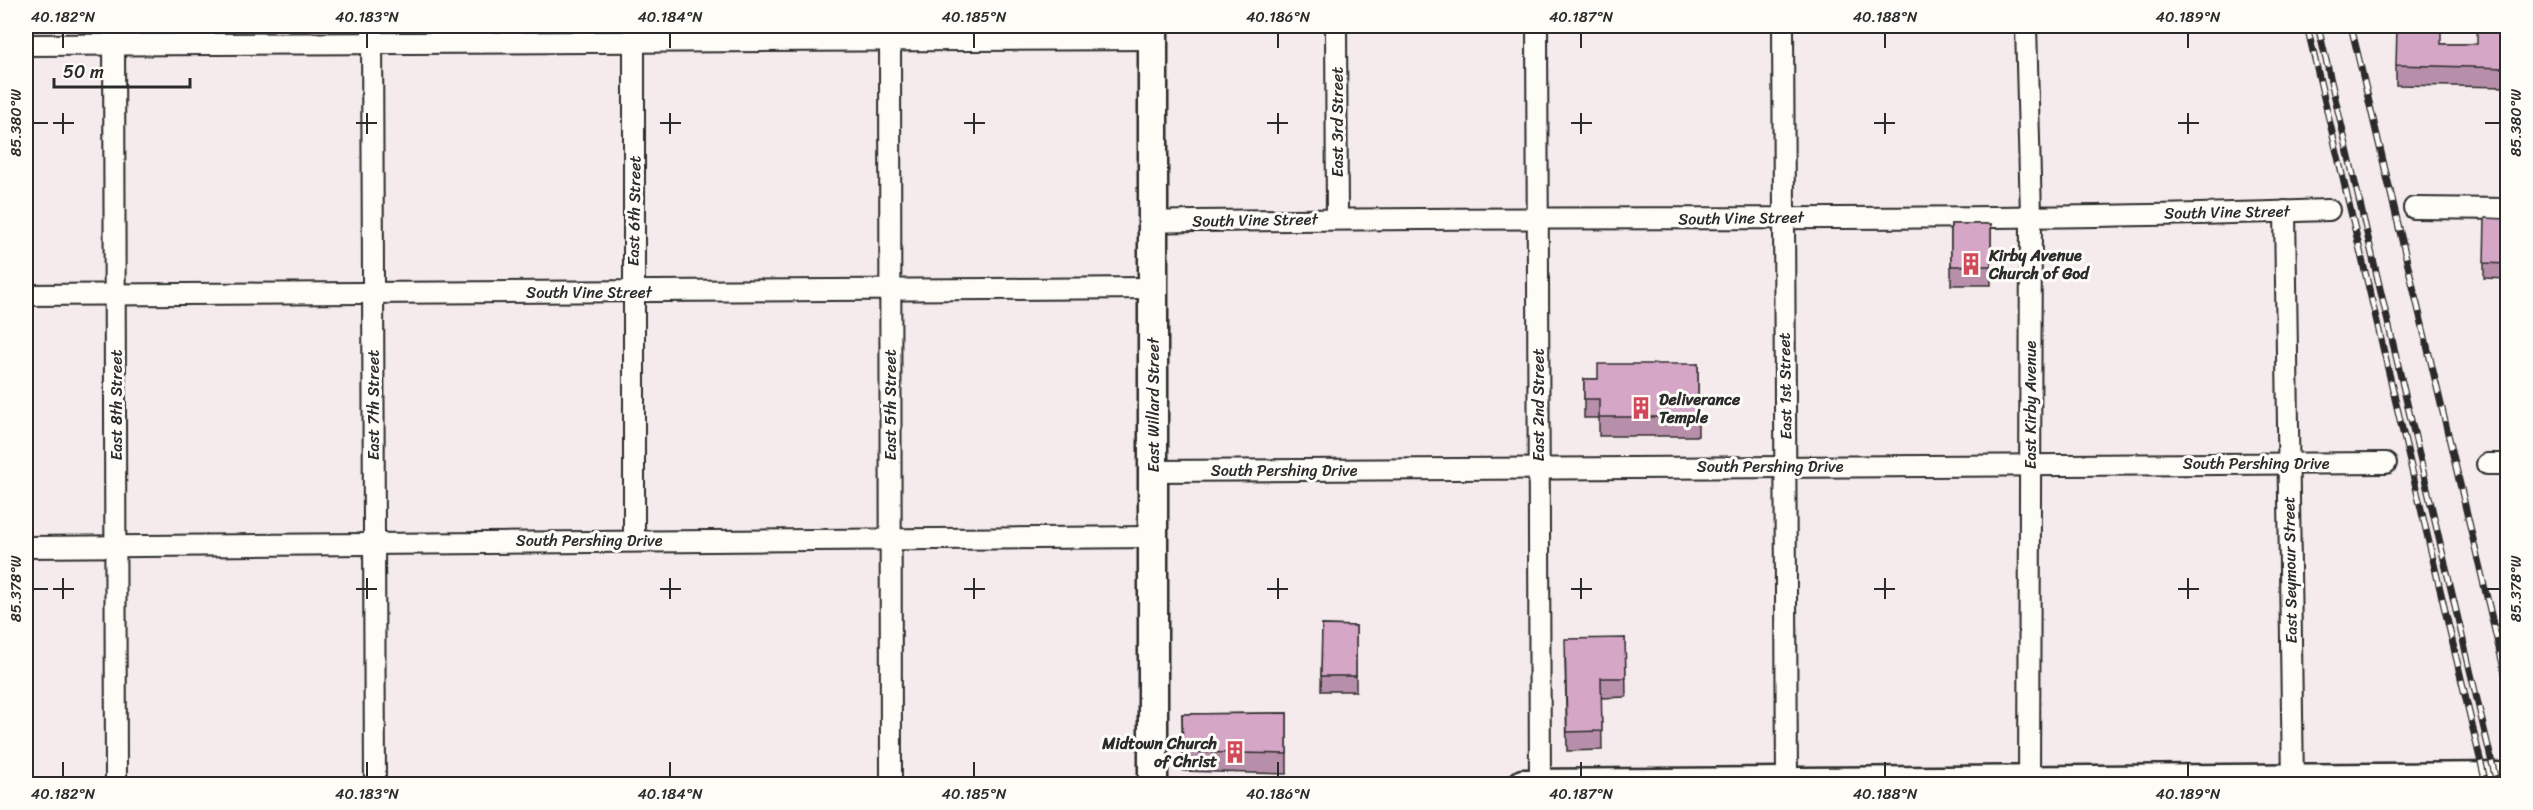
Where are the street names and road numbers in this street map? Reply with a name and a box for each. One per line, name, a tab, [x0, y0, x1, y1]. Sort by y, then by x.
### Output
street label: East 3rd Street	[1323, 67, 1352, 177]
street label: East 6th Street	[619, 155, 649, 267]
street label: South Vine Street	[2164, 196, 2291, 228]
street label: South Vine Street	[1678, 202, 1805, 234]
street label: South Vine Street	[1192, 204, 1319, 236]
street label: South Vine Street	[526, 278, 652, 307]
street label: East 1st Street	[1770, 332, 1800, 440]
street label: East Willard Street	[1139, 337, 1168, 472]
street label: East Kirby Avenue	[2016, 340, 2045, 469]
street label: East 8th Street	[102, 349, 131, 461]
street label: East 5th Street	[876, 349, 905, 461]
street label: East 2nd Street	[1524, 349, 1553, 461]
street label: East 7th Street	[359, 350, 388, 460]
street label: South Pershing Drive	[2183, 449, 2330, 478]
street label: South Pershing Drive	[1697, 452, 1844, 481]
street label: South Pershing Drive	[1211, 456, 1358, 485]
street label: East Seymour Street	[2274, 496, 2306, 644]
street label: South Pershing Drive	[516, 526, 663, 555]

